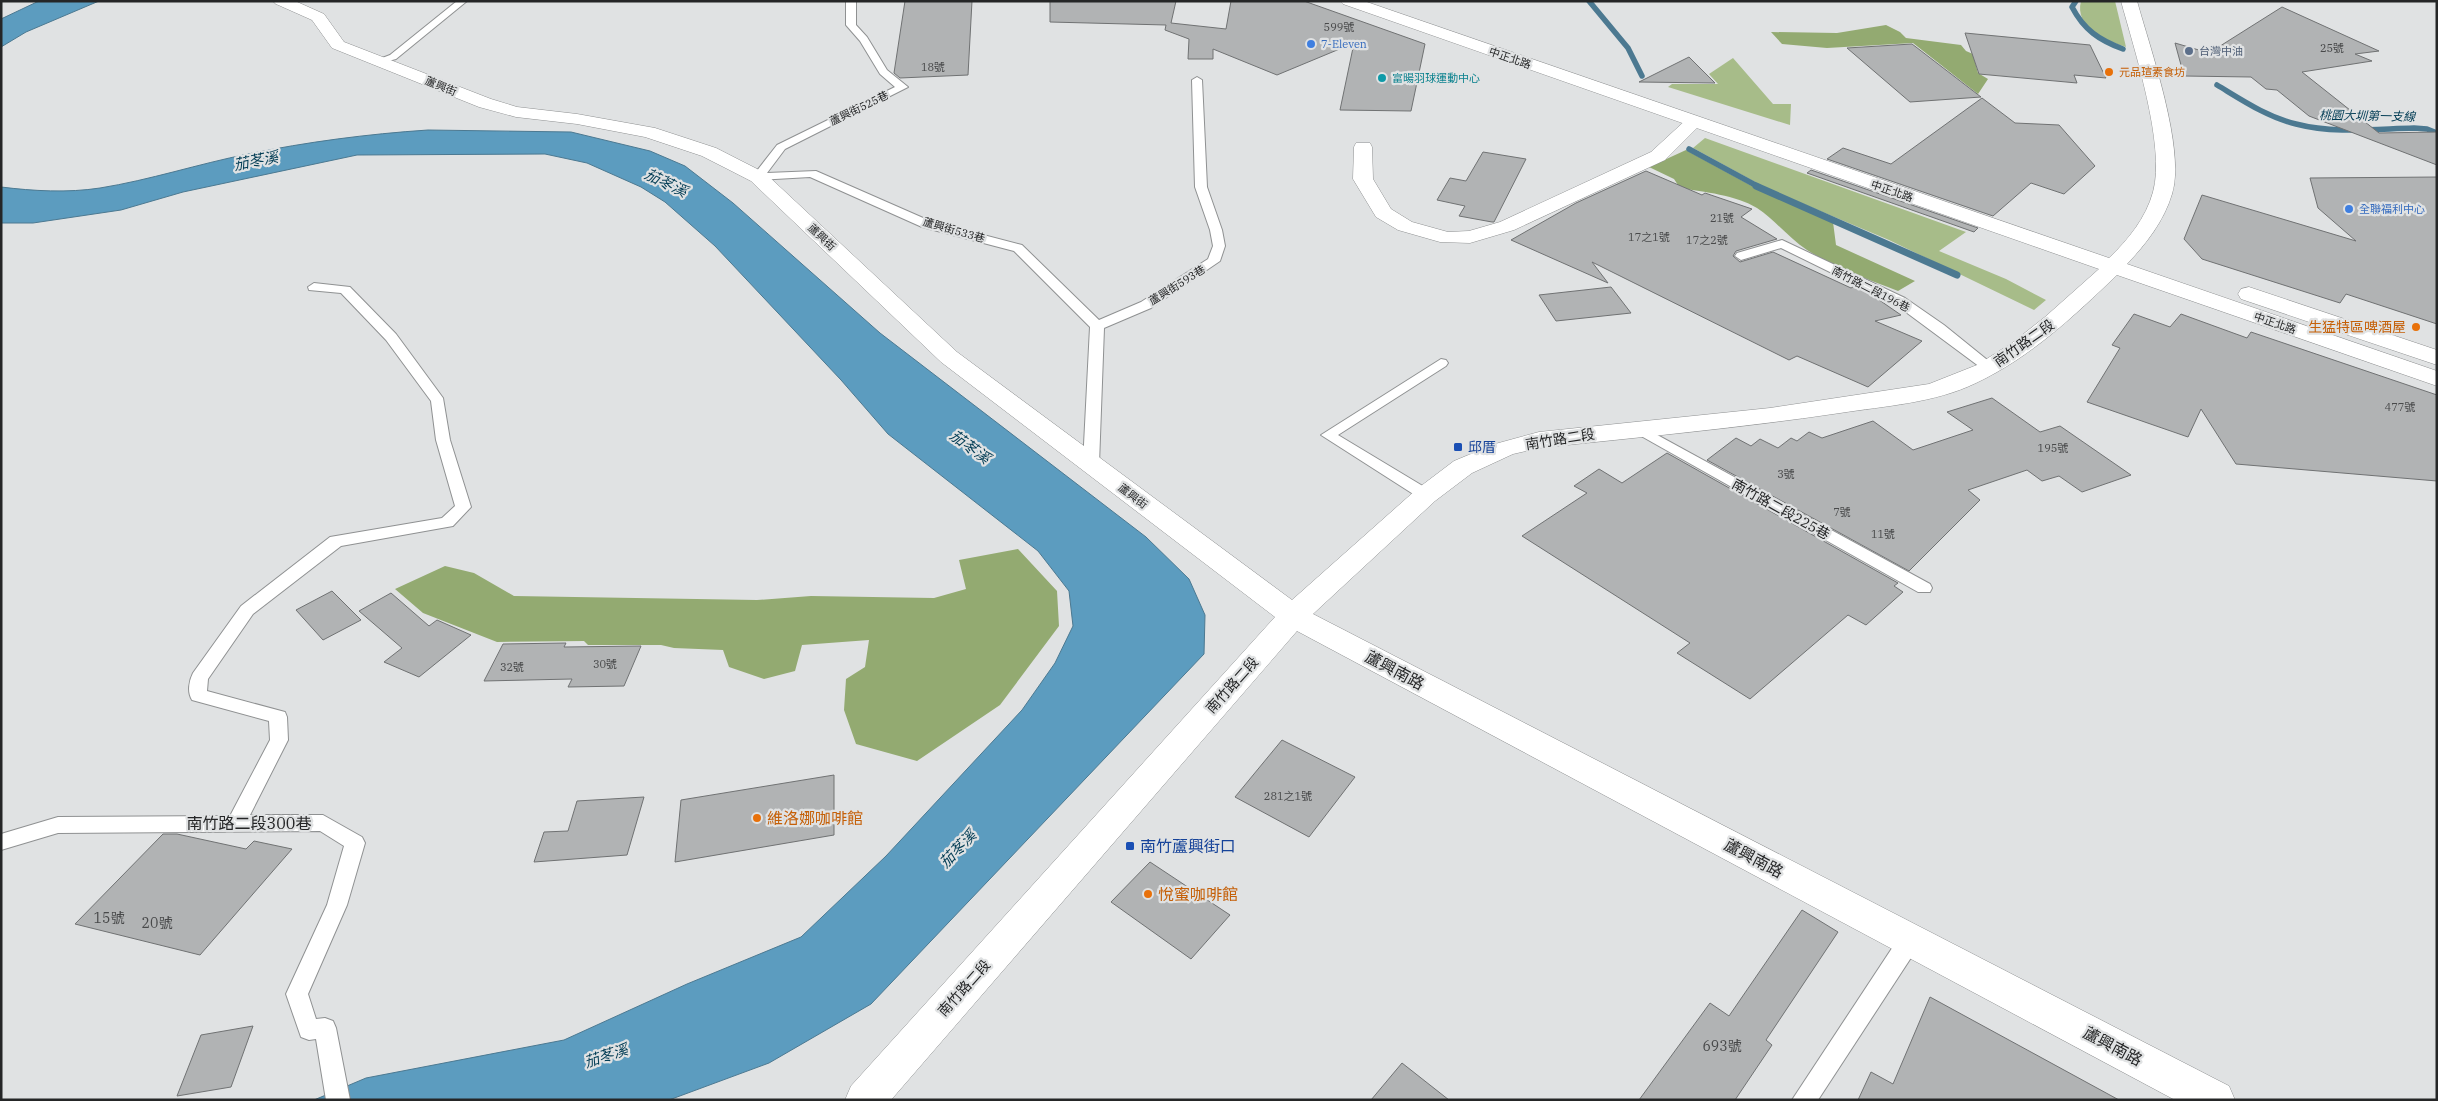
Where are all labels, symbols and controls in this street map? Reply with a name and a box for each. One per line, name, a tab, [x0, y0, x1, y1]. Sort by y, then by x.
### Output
house number: 599號	[1324, 20, 1354, 34]
place label: 7-Eleven	[1321, 37, 1367, 51]
marker: 7-Eleven	[1305, 38, 1317, 50]
house number: 25號	[2320, 41, 2344, 55]
street label: 中正北路	[1487, 44, 1533, 72]
place label: 台灣中油	[2199, 44, 2243, 58]
marker: 台灣中油	[2183, 45, 2195, 57]
house number: 18號	[921, 60, 945, 74]
place label: 元品瑄素食坊	[2119, 65, 2185, 79]
marker: 元品瑄素食坊	[2103, 66, 2115, 78]
place label: 富暘羽球運動中心	[1392, 71, 1480, 85]
marker: 富暘羽球運動中心	[1376, 72, 1388, 84]
street label: 蘆興街	[423, 73, 459, 99]
street label: 蘆興街525巷	[827, 88, 891, 128]
water label: 桃園大圳第一支線	[2319, 107, 2417, 124]
water label: 茄苳溪	[232, 147, 282, 174]
water label: 茄苳溪	[642, 164, 692, 202]
street label: 中正北路	[1869, 177, 1915, 205]
place label: 全聯福利中心	[2359, 202, 2425, 216]
marker: 全聯福利中心	[2343, 203, 2355, 215]
house number: 21號	[1710, 211, 1734, 225]
street label: 蘆興街533巷	[921, 214, 987, 246]
street label: 蘆興街	[805, 221, 839, 253]
house number: 17之1號	[1628, 230, 1670, 244]
house number: 17之2號	[1686, 233, 1728, 247]
street label: 蘆興街593巷	[1146, 262, 1208, 308]
street label: 南竹路二段196巷	[1830, 263, 1912, 315]
street label: 中正北路	[2252, 309, 2298, 337]
street label: 南竹路二段	[1990, 316, 2058, 370]
place label: 生猛特區啤酒屋	[2308, 318, 2406, 336]
marker: 生猛特區啤酒屋	[2410, 321, 2422, 333]
house number: 477號	[2385, 400, 2415, 414]
street label: 南竹路二段	[1524, 425, 1596, 453]
water label: 茄苳溪	[947, 426, 996, 469]
place label: 邱厝	[1468, 438, 1496, 456]
marker: 邱厝	[1452, 441, 1464, 453]
house number: 195號	[2038, 441, 2068, 455]
house number: 3號	[1777, 467, 1795, 481]
street label: 南竹路二段225巷	[1729, 475, 1833, 543]
street label: 蘆興街	[1116, 480, 1150, 512]
house number: 7號	[1833, 505, 1851, 519]
house number: 11號	[1871, 527, 1895, 541]
street label: 蘆興南路	[1362, 646, 1428, 694]
street label: 南竹路二段	[1202, 653, 1262, 717]
house number: 30號	[593, 657, 617, 671]
house number: 32號	[500, 660, 524, 674]
house number: 281之1號	[1264, 789, 1312, 803]
place label: 維洛娜咖啡館	[767, 808, 863, 828]
marker: 維洛娜咖啡館	[751, 812, 763, 824]
street label: 南竹路二段300巷	[187, 813, 311, 833]
water label: 茄苳溪	[935, 824, 981, 871]
street label: 蘆興南路	[1721, 834, 1787, 882]
place label: 南竹蘆興街口	[1140, 836, 1236, 856]
marker: 南竹蘆興街口	[1124, 840, 1136, 852]
place label: 悅蜜咖啡館	[1158, 884, 1238, 904]
marker: 悅蜜咖啡館	[1142, 888, 1154, 900]
house number: 15號	[94, 909, 124, 927]
house number: 20號	[142, 914, 172, 932]
street label: 南竹路二段	[934, 956, 994, 1020]
street label: 蘆興南路	[2080, 1022, 2146, 1070]
house number: 693號	[1702, 1037, 1742, 1055]
water label: 茄苳溪	[582, 1039, 632, 1072]

